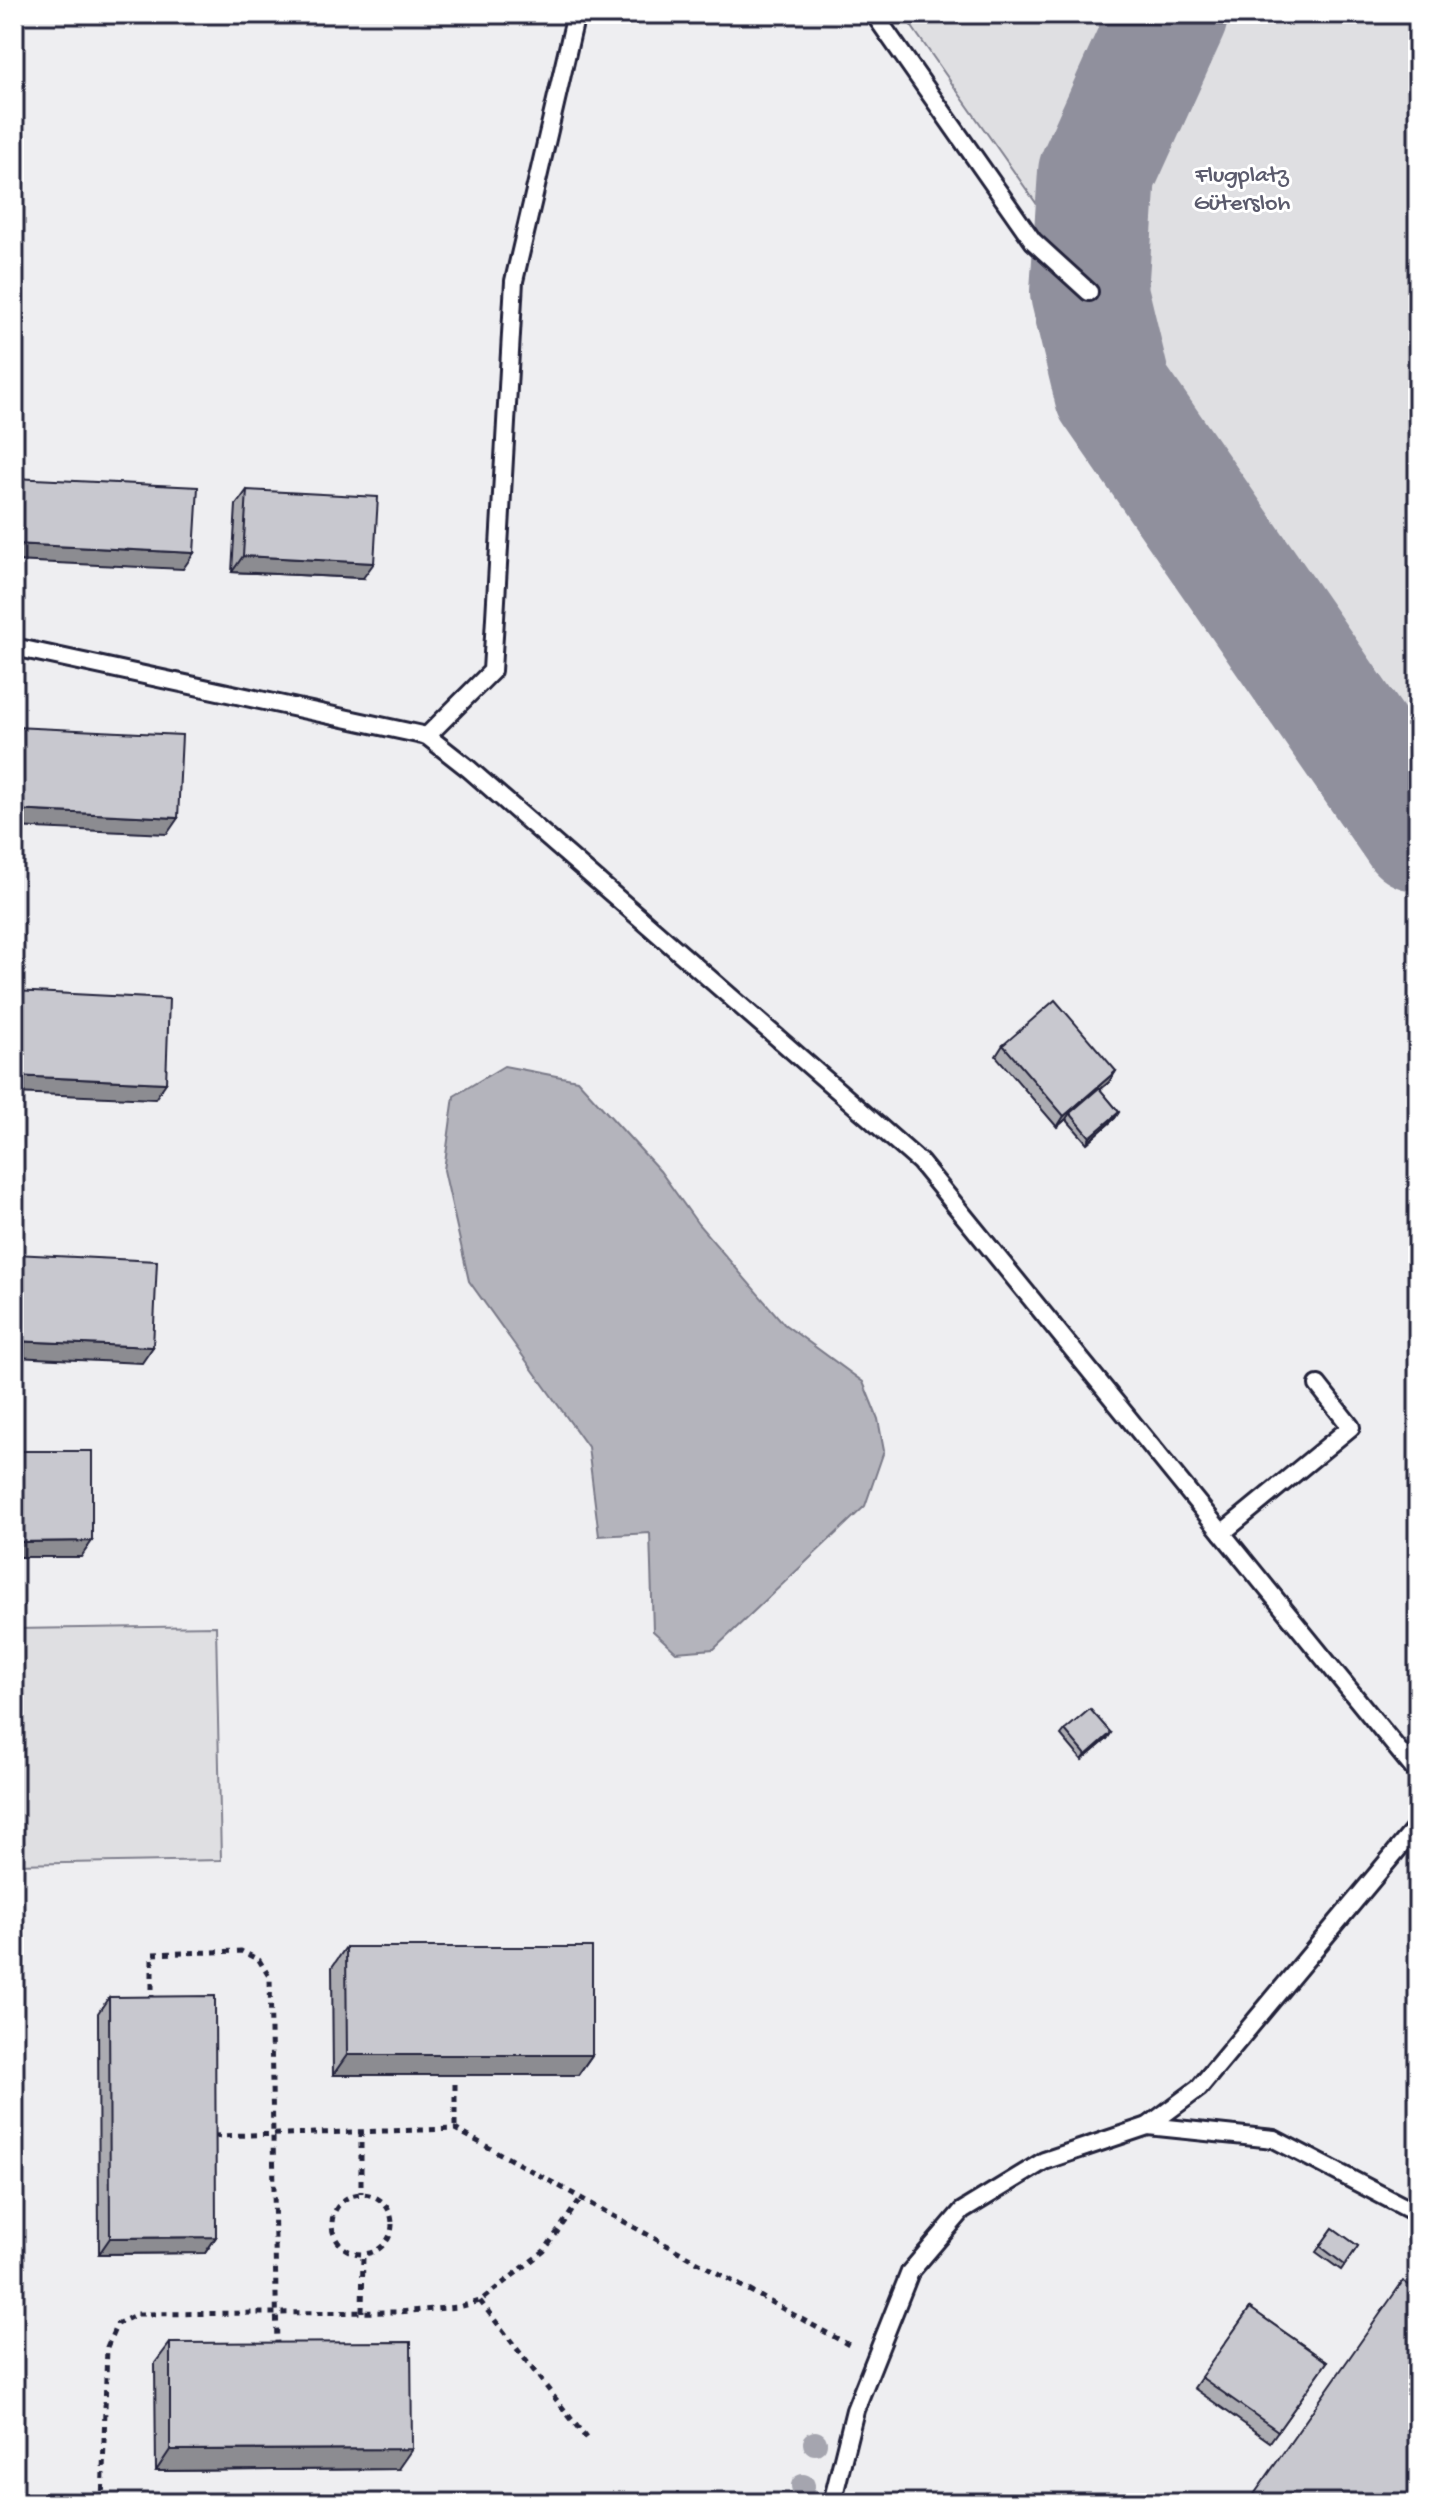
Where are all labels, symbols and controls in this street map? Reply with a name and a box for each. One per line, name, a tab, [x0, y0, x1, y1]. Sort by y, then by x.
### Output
park label: Flugplatz Gütersloh	[1194, 162, 1290, 219]

